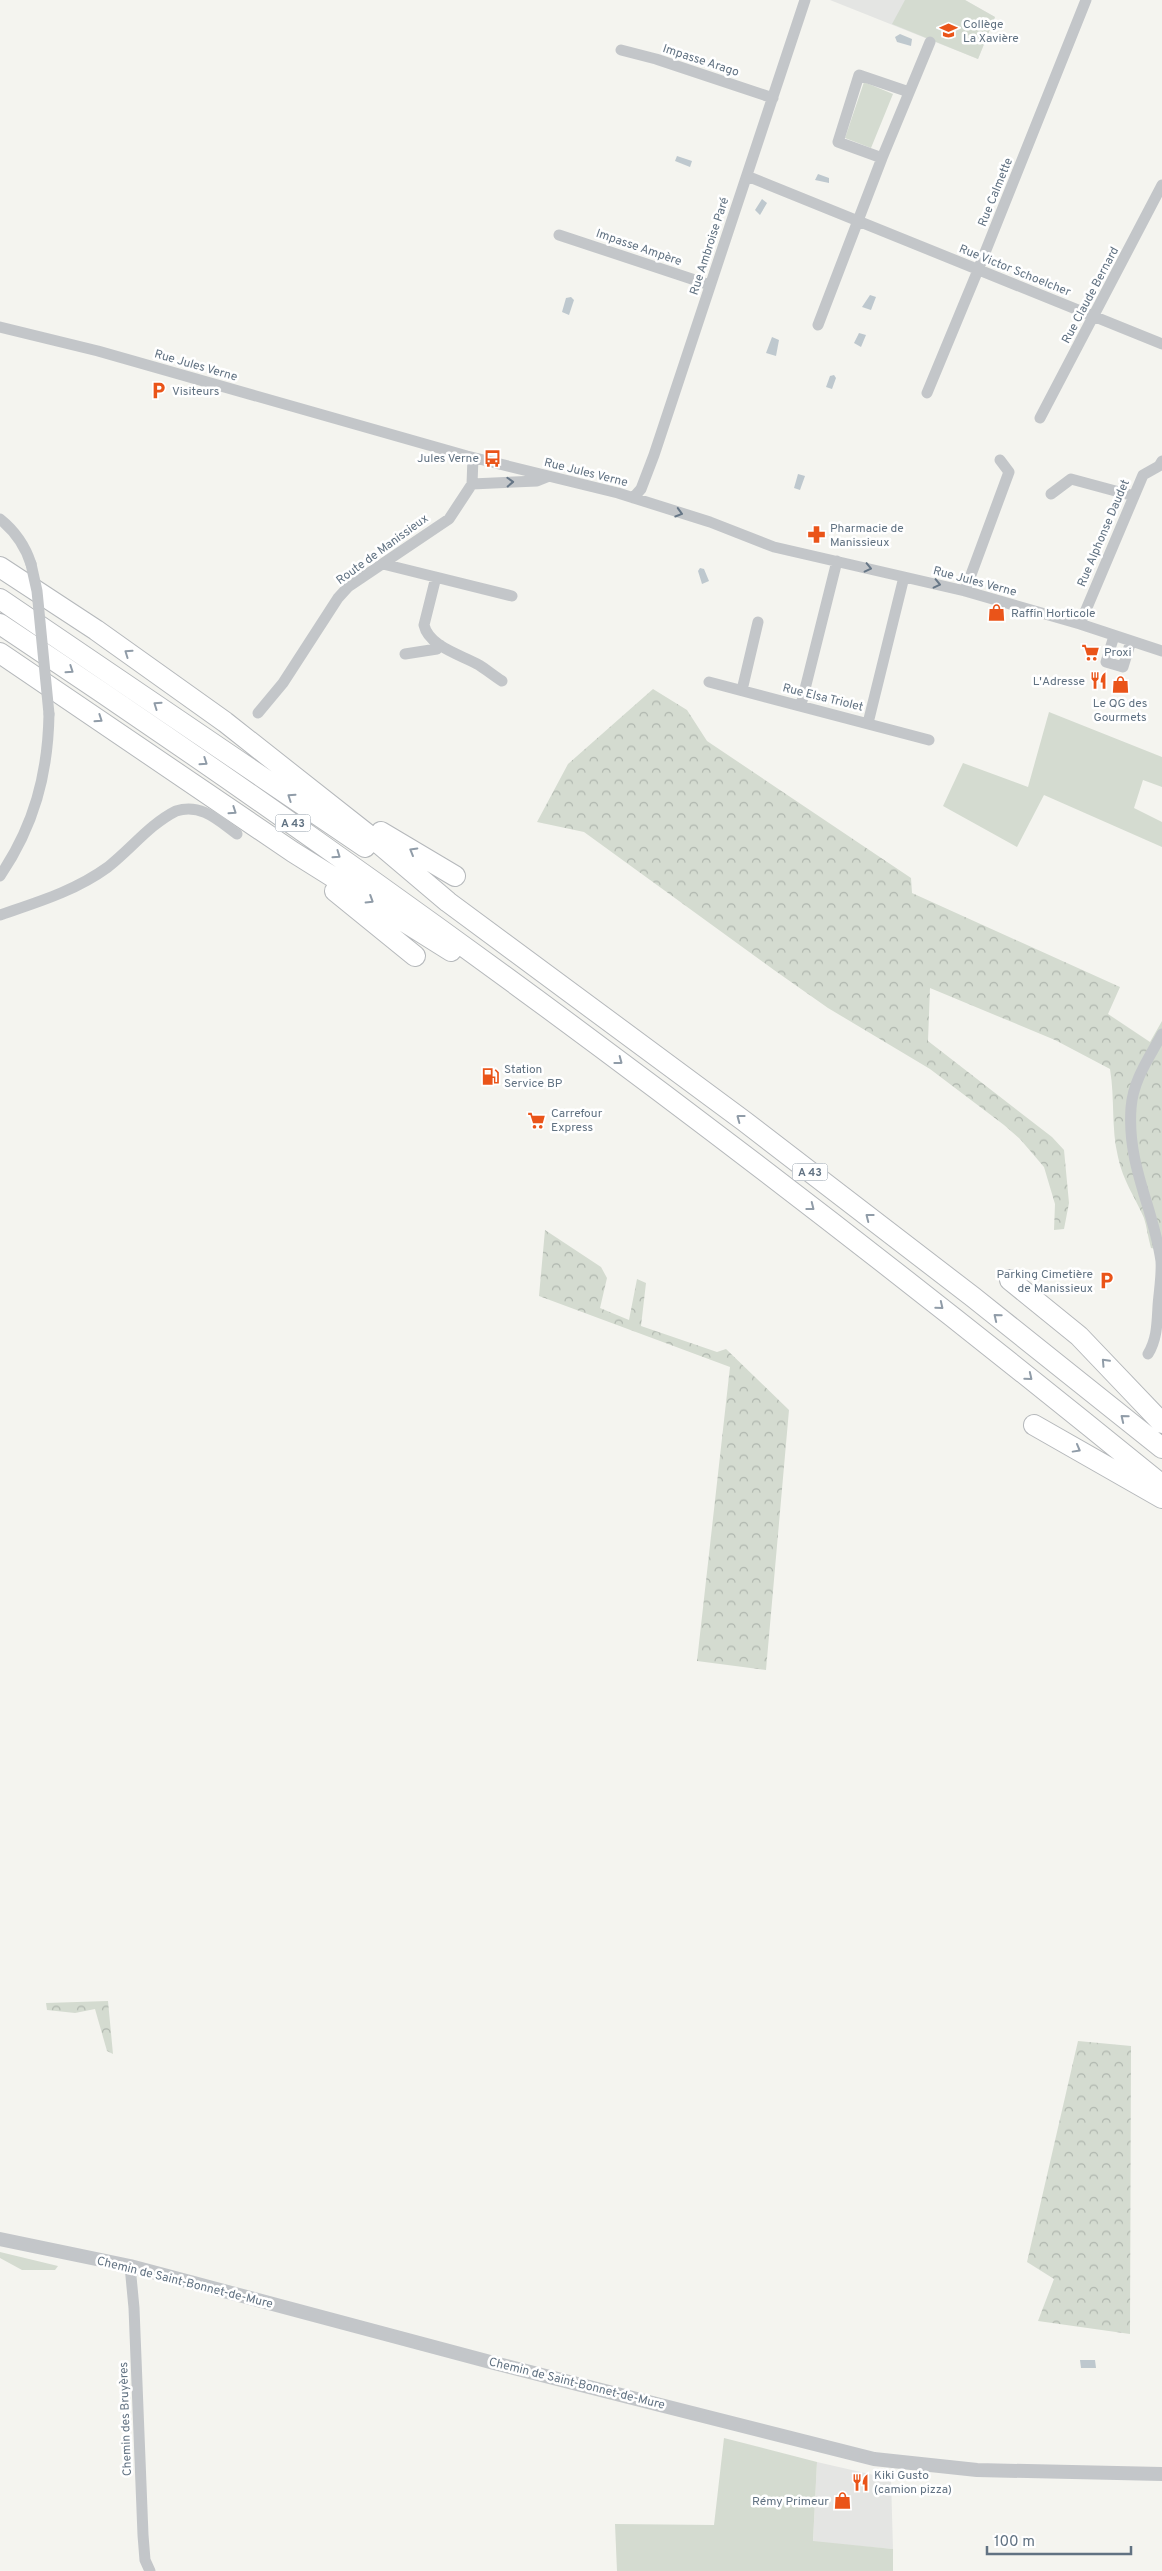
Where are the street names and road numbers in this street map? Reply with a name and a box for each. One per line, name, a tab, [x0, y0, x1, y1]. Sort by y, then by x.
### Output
street label: Impasse Arago	[660, 41, 741, 81]
street label: Rue Calmette	[975, 156, 1017, 229]
street label: Rue Ambroise Paré	[687, 195, 733, 297]
street label: Impasse Ampère	[594, 226, 684, 270]
street label: Rue Victor Schoelcher	[956, 241, 1073, 301]
street label: Rue Claude Bernard	[1059, 244, 1123, 347]
street label: Rue Jules Verne	[152, 346, 239, 385]
street label: Rue Jules Verne	[542, 455, 629, 491]
street label: Rue Alphonse Daudet	[1074, 477, 1134, 589]
street label: Route de Manissieux	[333, 511, 432, 589]
street label: Rue Jules Verne	[931, 563, 1018, 601]
street label: Rue Elsa Triolet	[781, 680, 865, 716]
road number: A 43	[276, 814, 310, 831]
road number: A 43	[792, 1164, 828, 1180]
street label: Chemin de Saint-Bonnet-de-Mure	[95, 2253, 274, 2313]
street label: Chemin de Saint-Bonnet-de-Mure	[487, 2354, 666, 2414]
street label: Chemin des Bruyères	[116, 2362, 136, 2476]

